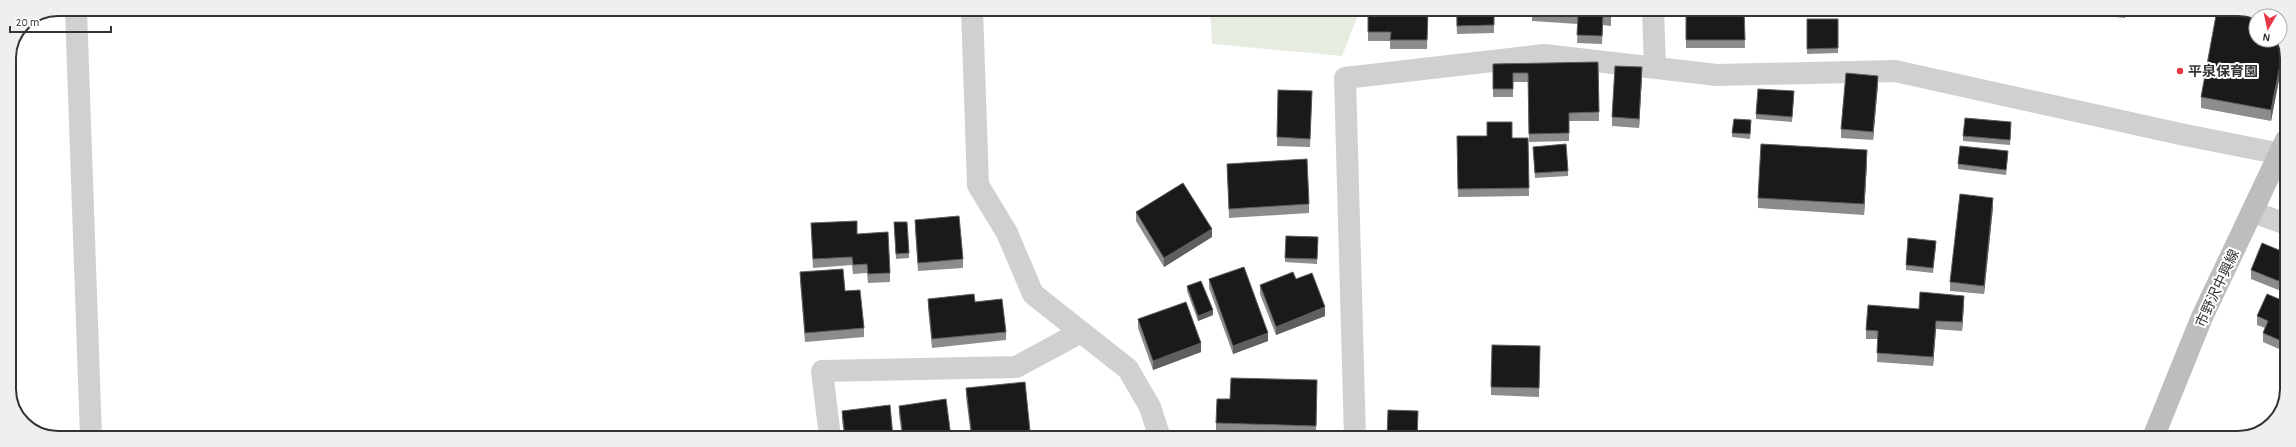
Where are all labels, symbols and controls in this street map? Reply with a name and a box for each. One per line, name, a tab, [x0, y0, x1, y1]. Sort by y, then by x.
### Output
scale bar	[10, 8, 111, 34]
north arrow	[2248, 8, 2288, 48]
text: 20 m	[16, 16, 39, 28]
text: N	[2262, 31, 2271, 43]
place label: 平泉保育園	[2188, 63, 2258, 79]
marker: 平泉保育園	[2175, 66, 2185, 76]
street label: 市野沢中興線	[2193, 247, 2242, 329]

